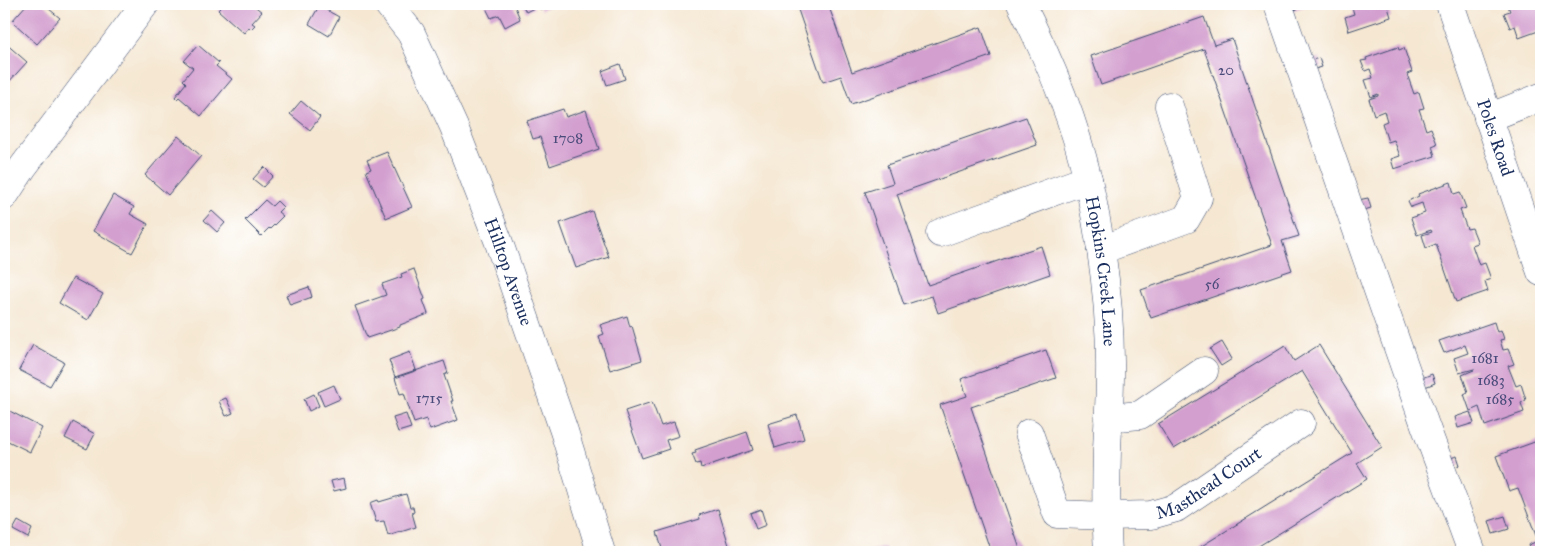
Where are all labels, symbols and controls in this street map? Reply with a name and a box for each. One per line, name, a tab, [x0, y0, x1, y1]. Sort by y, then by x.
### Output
house number: 20	[1218, 61, 1234, 79]
street label: Poles Road	[1472, 96, 1519, 179]
house number: 1708	[553, 129, 583, 147]
street label: Hopkins Creek Lane	[1081, 194, 1121, 347]
street label: Hilltop Avenue	[479, 215, 538, 328]
house number: 56	[1205, 275, 1221, 293]
house number: 1681	[1471, 349, 1499, 367]
house number: 1683	[1477, 371, 1505, 389]
house number: 1715	[416, 389, 442, 407]
house number: 1685	[1486, 390, 1514, 408]
street label: Masthead Court	[1153, 442, 1266, 524]

